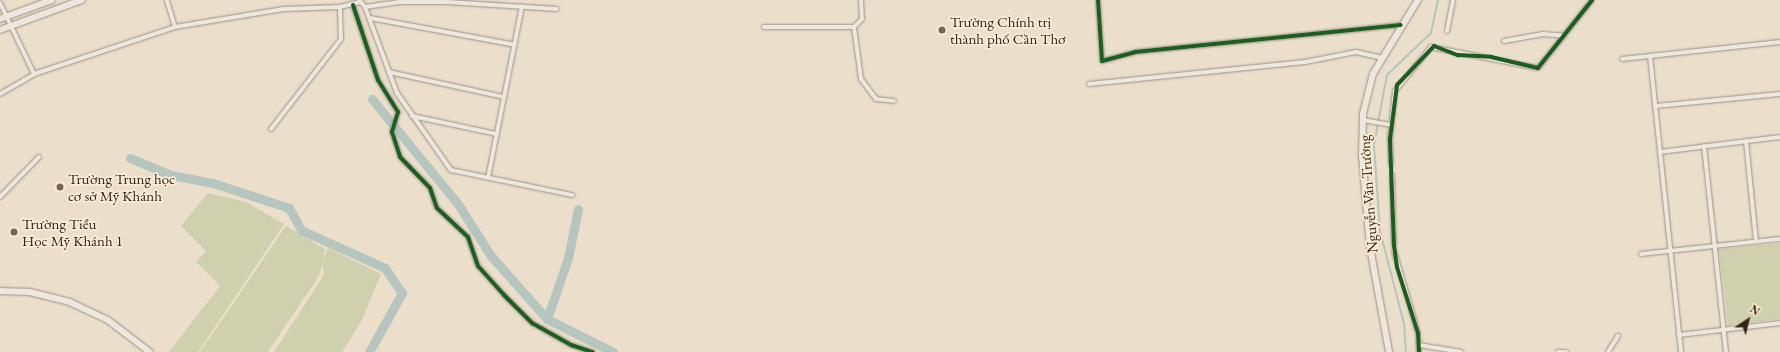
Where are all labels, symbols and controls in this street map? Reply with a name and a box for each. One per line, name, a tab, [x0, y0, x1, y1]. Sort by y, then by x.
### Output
place label: Trường Chính trị thành phố Cần Thơ	[950, 12, 1066, 47]
marker: Trường Chính trị thành phố Cần Thơ	[937, 25, 947, 35]
street label: Nguyễn Văn Trường	[1355, 134, 1381, 254]
place label: Trường Trung học cơ sở Mỹ Khánh	[68, 169, 175, 204]
marker: Trường Trung học cơ sở Mỹ Khánh	[55, 182, 65, 192]
place label: Trường Tiểu Học Mỹ Khánh 1	[22, 214, 123, 249]
marker: Trường Tiểu Học Mỹ Khánh 1	[9, 227, 19, 237]
north arrow	[1728, 300, 1768, 340]
text: N	[1747, 302, 1763, 318]

